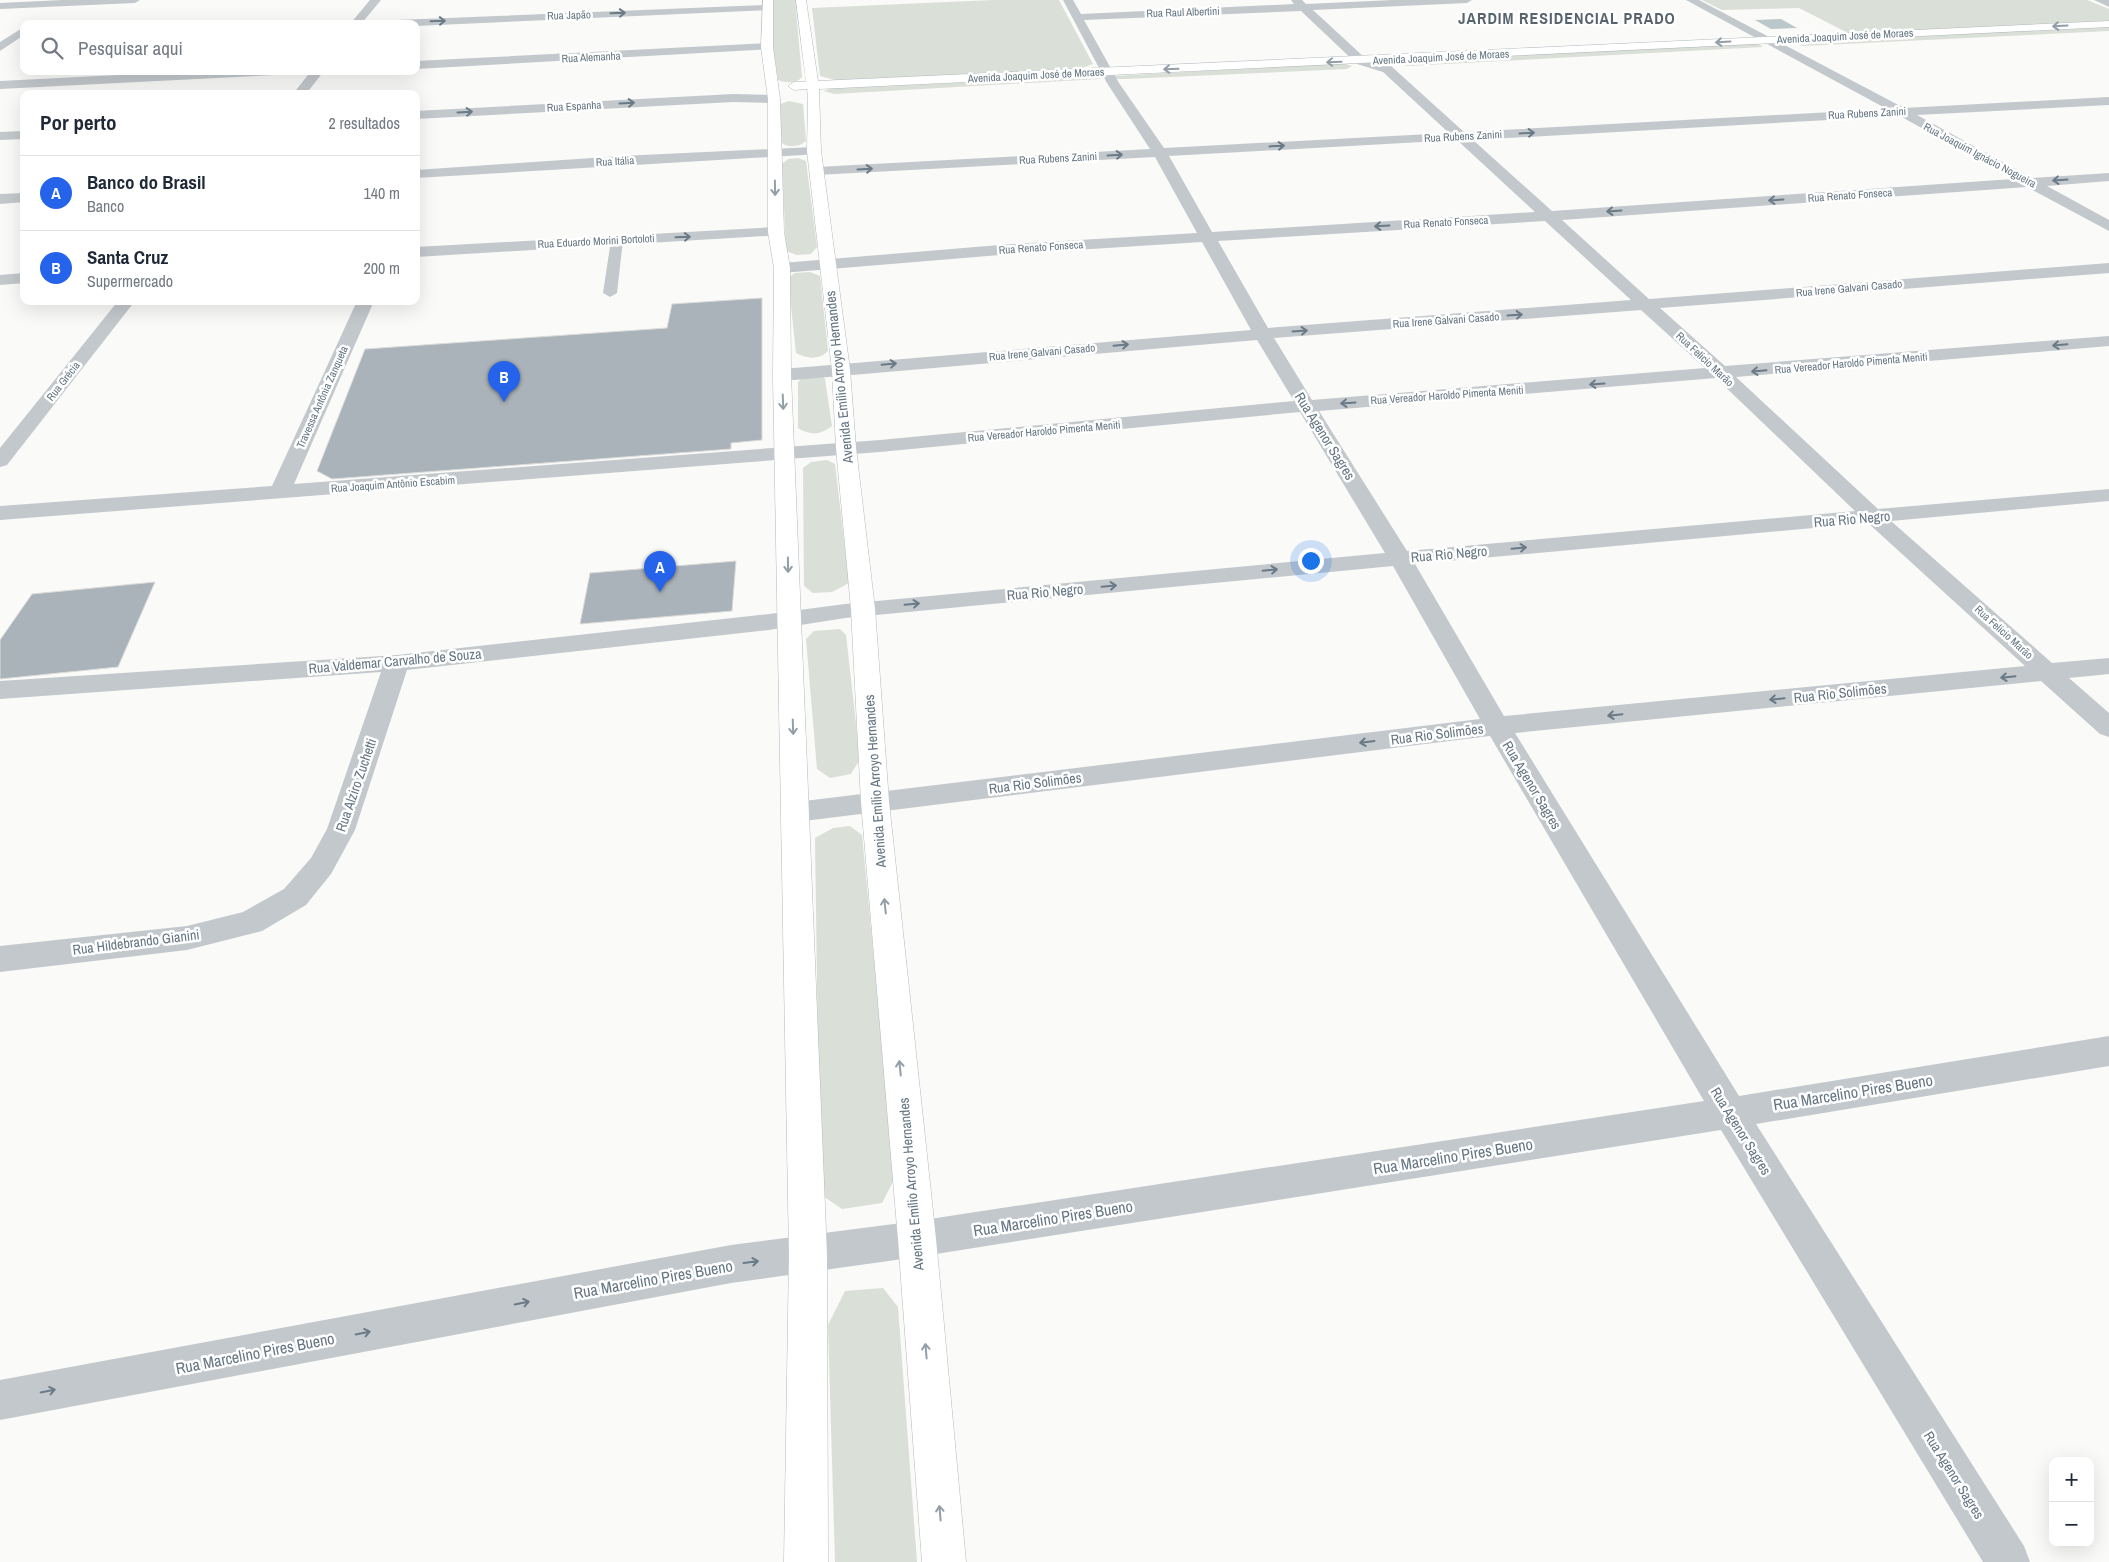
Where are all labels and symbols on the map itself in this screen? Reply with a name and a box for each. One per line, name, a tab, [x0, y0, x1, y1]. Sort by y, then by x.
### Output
street label: Rua Raul Albertini	[1146, 4, 1220, 20]
street label: Rua Japão	[547, 7, 591, 23]
district label: JARDIM RESIDENCIAL PRADO	[1458, 7, 1676, 29]
one-way arrow	[610, 9, 626, 18]
one-way arrow	[430, 16, 446, 26]
one-way arrow	[2053, 21, 2069, 31]
street label: Avenida Joaquim José de Moraes	[1775, 25, 1914, 47]
one-way arrow	[1715, 38, 1731, 47]
street label: Avenida Joaquim José de Moraes	[1371, 46, 1510, 68]
street label: Rua Alemanha	[561, 48, 621, 66]
one-way arrow	[1326, 57, 1342, 66]
street label: Avenida Joaquim José de Moraes	[966, 64, 1105, 86]
one-way arrow	[1164, 64, 1180, 73]
street label: Rua Espanha	[546, 98, 602, 114]
one-way arrow	[619, 99, 635, 108]
street label: Rua Rubens Zanini	[1828, 104, 1906, 122]
one-way arrow	[457, 107, 473, 116]
street label: Rua Joaquim Ignácio Nogueira	[1921, 119, 2039, 191]
street label: Rua Rubens Zanini	[1424, 127, 1502, 145]
one-way arrow	[1519, 128, 1535, 137]
one-way arrow	[1269, 142, 1285, 151]
street label: Rua Rubens Zanini	[1019, 149, 1097, 167]
one-way arrow	[1107, 151, 1123, 160]
street label: Rua Itália	[595, 153, 635, 169]
one-way arrow	[857, 164, 873, 173]
one-way arrow	[2053, 176, 2069, 185]
one-way arrow	[771, 180, 780, 196]
street label: Rua Renato Fonseca	[1807, 185, 1893, 205]
one-way arrow	[1768, 195, 1784, 205]
one-way arrow	[1606, 207, 1622, 216]
street label: Rua Renato Fonseca	[1403, 213, 1489, 231]
one-way arrow	[1374, 222, 1390, 231]
street label: Rua Eduardo Morini Bortoloti	[537, 231, 655, 251]
one-way arrow	[675, 232, 691, 241]
street label: Rua Renato Fonseca	[998, 237, 1084, 257]
street label: Rua Irene Galvani Casado	[1795, 276, 1903, 300]
street label: Avenida Emílio Arroyo Hernandes	[821, 290, 857, 465]
street label: Rua Irene Galvani Casado	[1392, 309, 1500, 331]
one-way arrow	[1506, 310, 1522, 319]
one-way arrow	[1292, 326, 1308, 336]
street label: Rua Felício Marão	[1673, 329, 1737, 389]
street label: Rua Irene Galvani Casado	[988, 340, 1096, 364]
one-way arrow	[1112, 340, 1128, 350]
one-way arrow	[2053, 340, 2069, 350]
street label: Travessa Antônia Zanqueta	[293, 344, 351, 450]
street label: Rua Vereador Haroldo Pimenta Meniti	[1774, 349, 1928, 377]
street label: Rua Grécia	[43, 359, 83, 403]
one-way arrow	[881, 359, 897, 369]
pin: B	[488, 361, 520, 402]
one-way arrow	[1751, 366, 1767, 376]
one-way arrow	[1589, 379, 1605, 388]
street label: Rua Vereador Haroldo Pimenta Meniti	[1370, 383, 1524, 407]
street label: Rua Agenor Sagres	[1291, 389, 1359, 483]
one-way arrow	[779, 394, 788, 410]
one-way arrow	[1340, 398, 1356, 408]
street label: Rua Vereador Haroldo Pimenta Meniti	[967, 417, 1121, 445]
street label: Rua Joaquim Antônio Escabim	[330, 473, 456, 495]
street label: Rua Rio Negro	[1813, 507, 1891, 531]
street label: Rua Rio Negro	[1410, 542, 1488, 566]
one-way arrow	[1511, 543, 1527, 552]
your location	[1298, 548, 1324, 574]
pin: A	[644, 551, 676, 592]
one-way arrow	[783, 556, 793, 573]
one-way arrow	[1262, 565, 1278, 575]
street label: Rua Rio Negro	[1006, 580, 1084, 604]
one-way arrow	[1100, 581, 1116, 591]
one-way arrow	[904, 600, 920, 609]
street label: Rua Felício Marão	[1972, 602, 2036, 662]
street label: Rua Valdemar Carvalho de Souza	[308, 644, 483, 678]
one-way arrow	[2001, 672, 2017, 681]
street label: Rua Rio Solimões	[1793, 679, 1888, 707]
street label: Avenida Emílio Arroyo Hernandes	[860, 694, 890, 869]
one-way arrow	[1769, 694, 1785, 704]
one-way arrow	[1607, 710, 1623, 720]
one-way arrow	[788, 719, 797, 735]
street label: Rua Rio Solimões	[1390, 719, 1485, 749]
street label: Rua Alziro Zuchetti	[332, 736, 380, 834]
one-way arrow	[1359, 737, 1375, 747]
street label: Rua Agenor Sagres	[1498, 737, 1566, 833]
street label: Rua Rio Solimões	[988, 768, 1083, 798]
one-way arrow	[880, 898, 889, 914]
street label: Rua Hildebrando Gianini	[72, 925, 200, 959]
one-way arrow	[895, 1060, 905, 1076]
street label: Rua Marcelino Pires Bueno	[1772, 1069, 1934, 1115]
street label: Rua Agenor Sagres	[1707, 1084, 1775, 1178]
street label: Avenida Emílio Arroyo Hernandes	[894, 1097, 928, 1272]
street label: Rua Marcelino Pires Bueno	[1372, 1133, 1534, 1179]
street label: Rua Marcelino Pires Bueno	[972, 1195, 1134, 1241]
street label: Rua Marcelino Pires Bueno	[572, 1254, 734, 1304]
one-way arrow	[743, 1256, 759, 1266]
one-way arrow	[514, 1297, 530, 1307]
street label: Rua Marcelino Pires Bueno	[174, 1327, 336, 1379]
one-way arrow	[354, 1327, 370, 1337]
one-way arrow	[922, 1344, 931, 1360]
one-way arrow	[40, 1386, 56, 1396]
street label: Rua Agenor Sagres	[1920, 1428, 1988, 1522]
one-way arrow	[935, 1506, 945, 1522]

